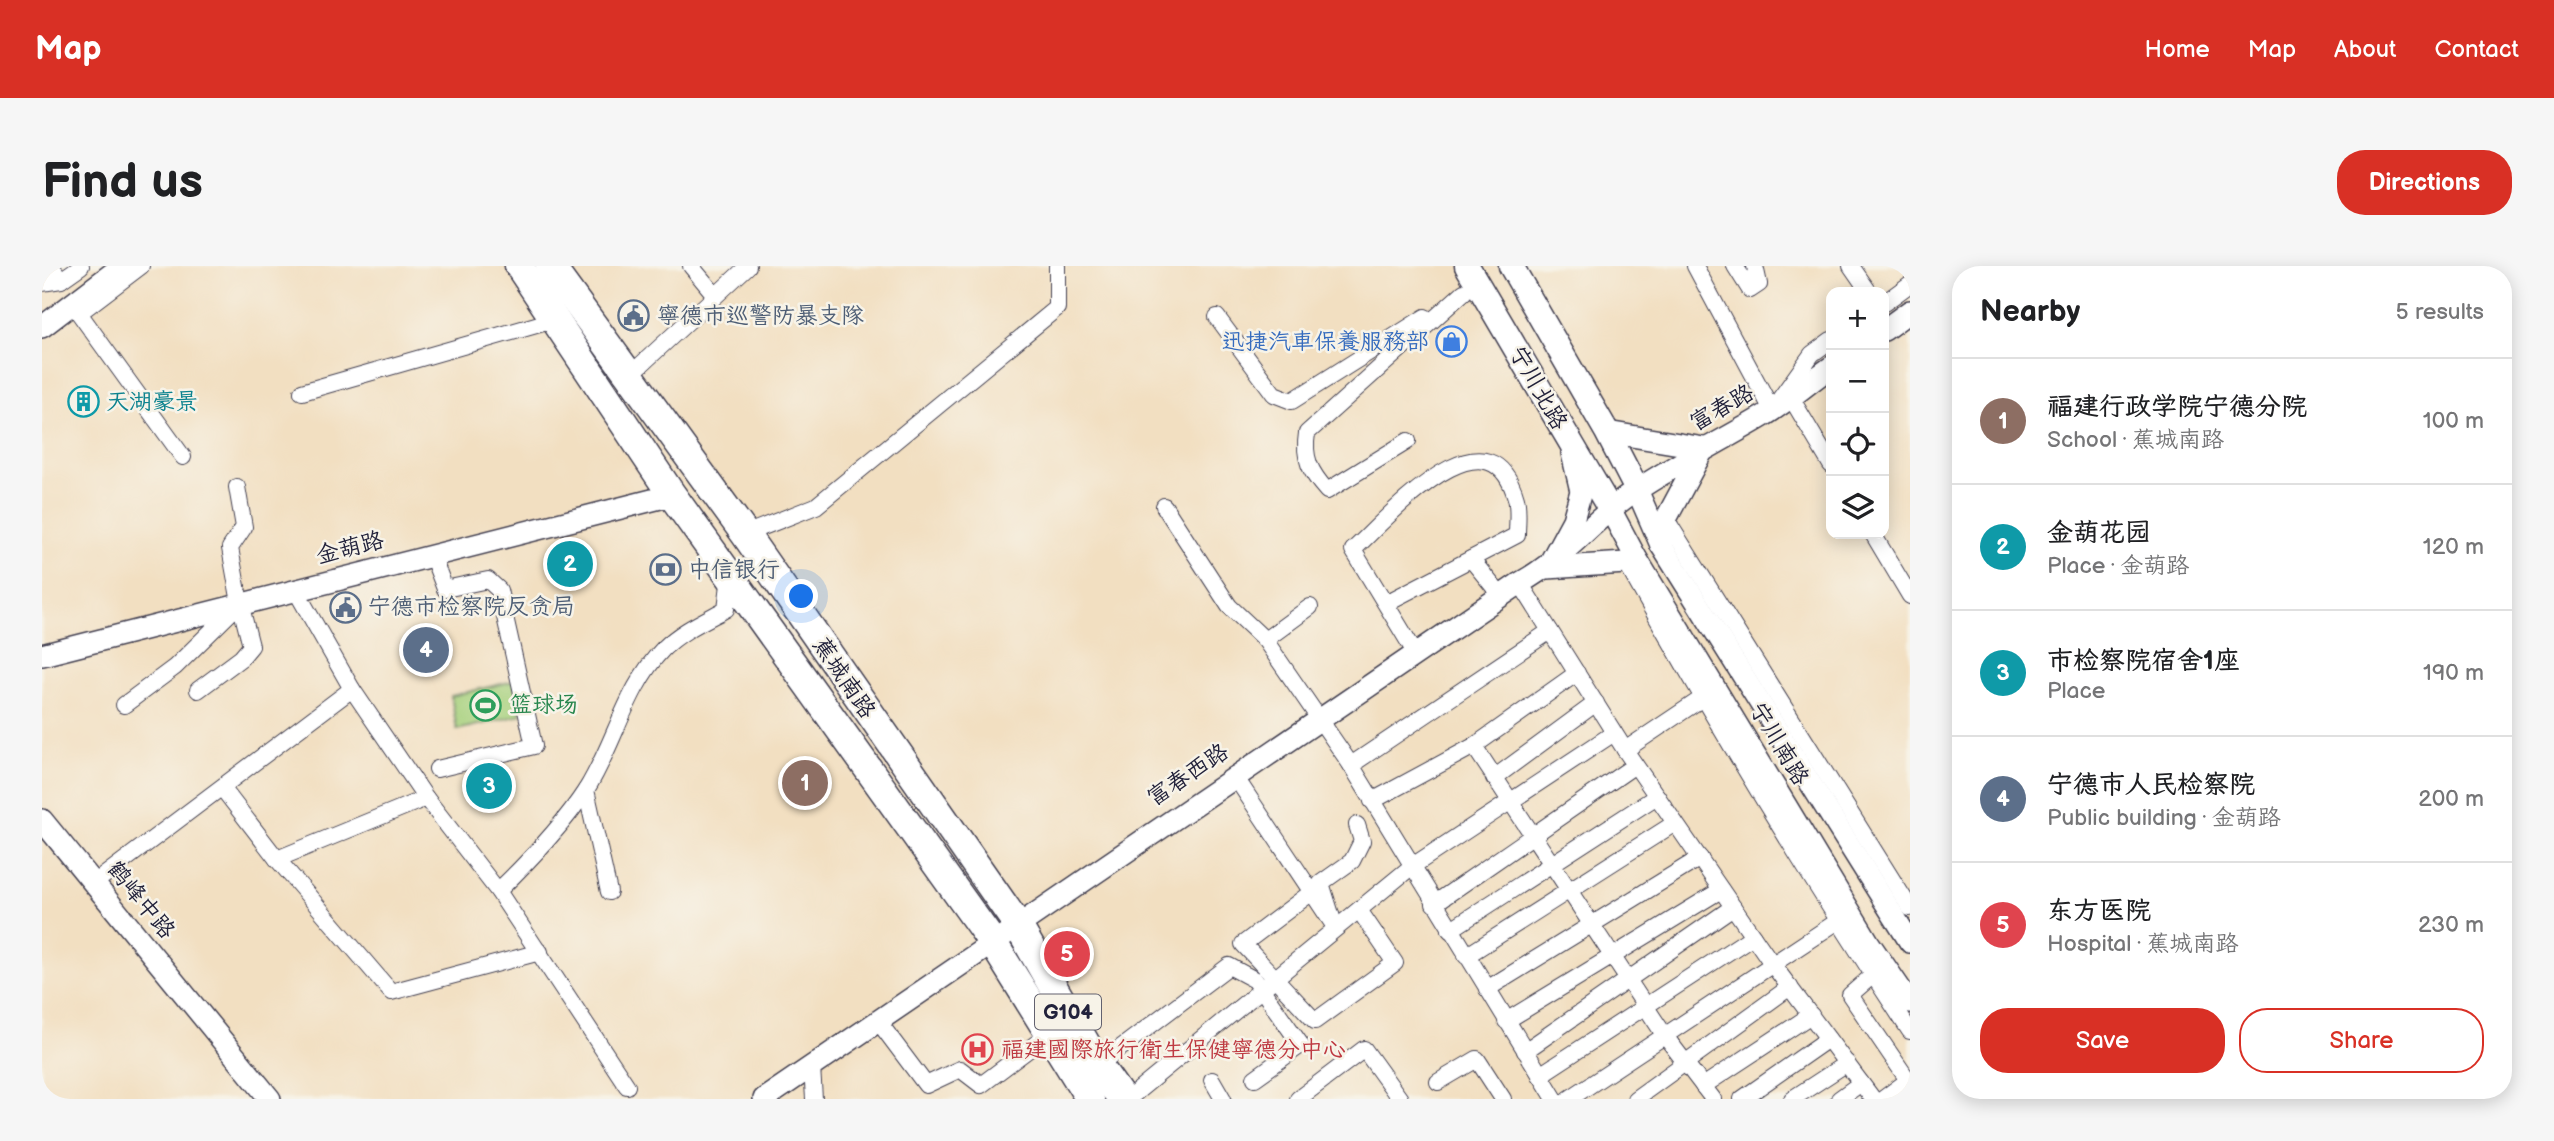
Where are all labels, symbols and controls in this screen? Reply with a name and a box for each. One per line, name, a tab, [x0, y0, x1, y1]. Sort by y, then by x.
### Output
text: Map	[35, 29, 101, 69]
text: Home	[2145, 35, 2210, 64]
text: Map	[2248, 35, 2296, 64]
text: About	[2334, 35, 2396, 64]
text: Contact	[2434, 35, 2519, 64]
button: Directions	[2337, 150, 2512, 215]
text: Find us	[42, 153, 203, 212]
map controls	[1826, 287, 1889, 539]
button: +	[1826, 287, 1889, 350]
text: Nearby	[1980, 294, 2080, 330]
text: 5 results	[2396, 298, 2484, 326]
public building icon: 寧德市巡警防暴支隊	[617, 299, 651, 333]
place label: 寧德市巡警防暴支隊	[657, 302, 864, 330]
shop icon: 迅捷汽車保養服務部	[1435, 325, 1469, 359]
place label: 迅捷汽車保養服務部	[1222, 328, 1429, 356]
street label: 宁川北路	[1503, 341, 1573, 435]
button: −	[1826, 350, 1889, 413]
street label: 富春路	[1685, 379, 1759, 437]
building icon: 天湖豪景	[66, 385, 100, 419]
place label: 天湖豪景	[106, 388, 198, 416]
text: 福建行政学院宁德分院	[2047, 392, 2307, 423]
text: 1	[1998, 407, 2008, 435]
text: 100 m	[2423, 407, 2484, 435]
button: locate	[1826, 413, 1889, 476]
text: School · 蕉城南路	[2047, 426, 2224, 454]
button: layers	[1826, 476, 1889, 539]
text: 金葫花园	[2047, 518, 2151, 549]
street label: 金葫路	[313, 526, 387, 570]
text: 2	[1996, 533, 2010, 561]
text: 120 m	[2423, 533, 2484, 561]
pin: 2	[547, 538, 593, 590]
text: Place · 金葫路	[2047, 552, 2189, 580]
bank icon: 中信银行	[648, 553, 682, 587]
place label: 中信银行	[688, 556, 780, 584]
your location	[784, 579, 818, 613]
public building icon: 宁德市检察院反贪局	[328, 590, 362, 624]
place label: 宁德市检察院反贪局	[368, 593, 575, 621]
pin: 4	[403, 624, 449, 676]
street label: 蕉城南路	[807, 632, 881, 724]
text: 市检察院宿舍1座	[2047, 646, 2240, 677]
text: 3	[1996, 659, 2010, 687]
text: 190 m	[2423, 659, 2484, 687]
text: Place	[2047, 677, 2105, 705]
sports icon: 篮球场	[469, 688, 503, 722]
place label: 篮球场	[509, 691, 578, 719]
street label: 宁川南路	[1743, 697, 1815, 791]
street label: 富春西路	[1142, 738, 1234, 812]
pin: 1	[782, 757, 828, 809]
pin: 3	[466, 760, 512, 812]
text: 宁德市人民检察院	[2047, 770, 2255, 801]
text: 4	[1996, 785, 2010, 813]
text: 200 m	[2418, 785, 2484, 813]
text: Public building · 金葫路	[2047, 804, 2281, 832]
street label: 鹤峰中路	[101, 855, 181, 945]
text: 东方医院	[2047, 896, 2151, 927]
text: 5	[1996, 911, 2010, 939]
text: 230 m	[2418, 911, 2484, 939]
pin: 5	[1044, 928, 1090, 980]
text: Hospital · 蕉城南路	[2047, 930, 2239, 958]
road number: G104	[1035, 994, 1101, 1030]
button: Save	[1980, 1008, 2225, 1073]
button: Share	[2239, 1008, 2484, 1073]
hospital icon: 福建國際旅行衛生保健寧德分中心	[961, 1033, 995, 1067]
place label: 福建國際旅行衛生保健寧德分中心	[1001, 1036, 1346, 1064]

